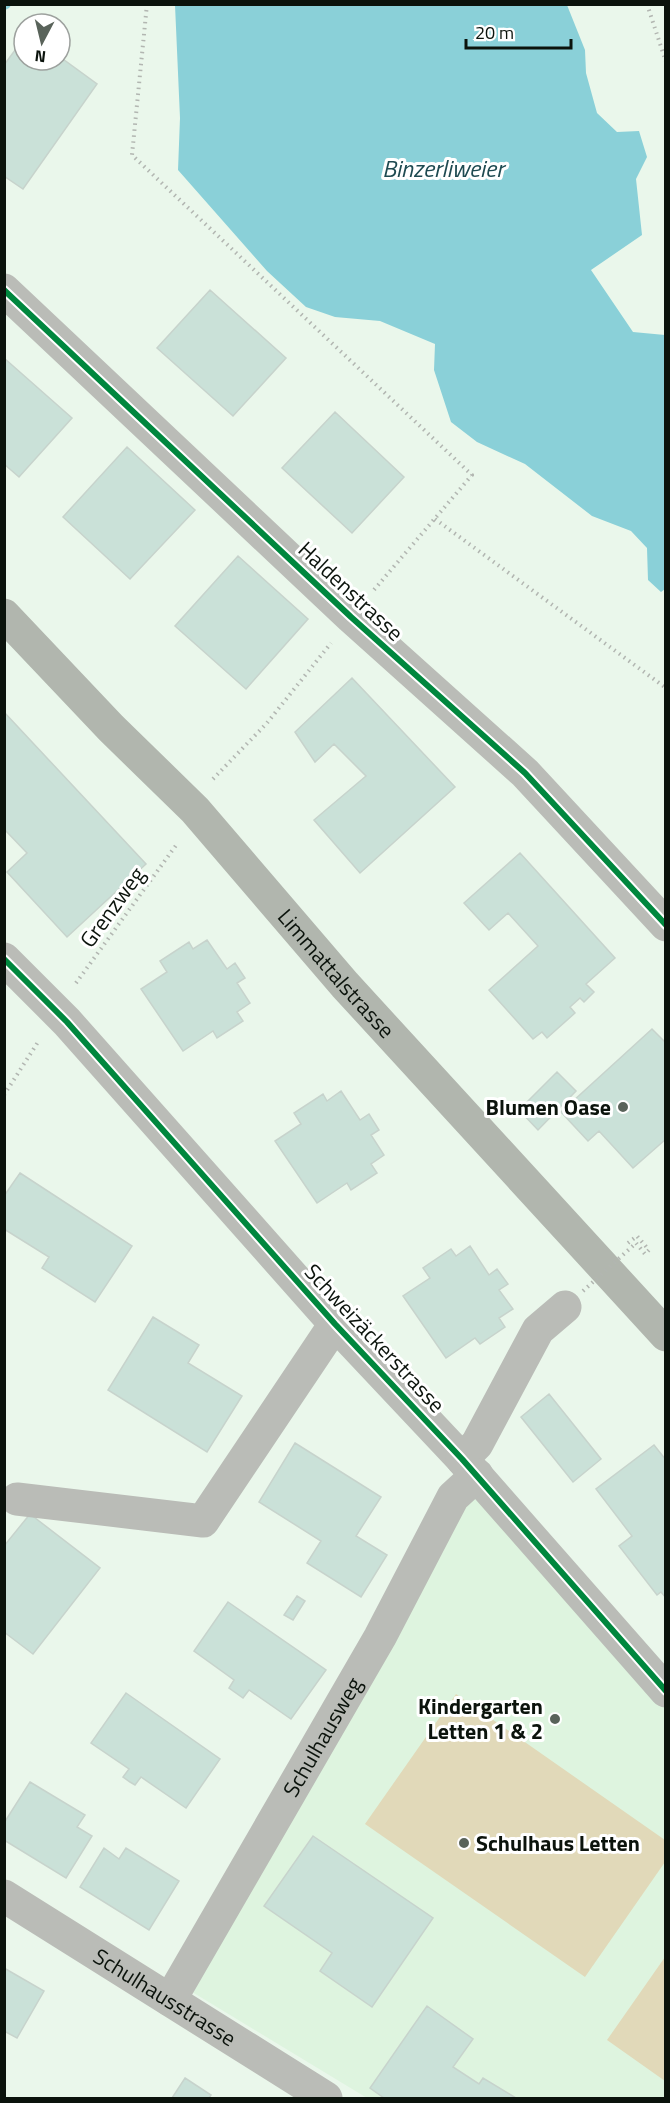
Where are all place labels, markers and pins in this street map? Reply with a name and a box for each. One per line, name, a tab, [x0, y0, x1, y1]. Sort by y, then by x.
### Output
place label: Blumen Oase	[486, 1090, 611, 1124]
marker: Blumen Oase	[616, 1100, 630, 1114]
place label: Kindergarten Letten 1 & 2	[418, 1689, 543, 1748]
marker: Kindergarten Letten 1 & 2	[548, 1712, 562, 1726]
place label: Schulhaus Letten	[476, 1826, 640, 1860]
marker: Schulhaus Letten	[457, 1836, 471, 1850]

